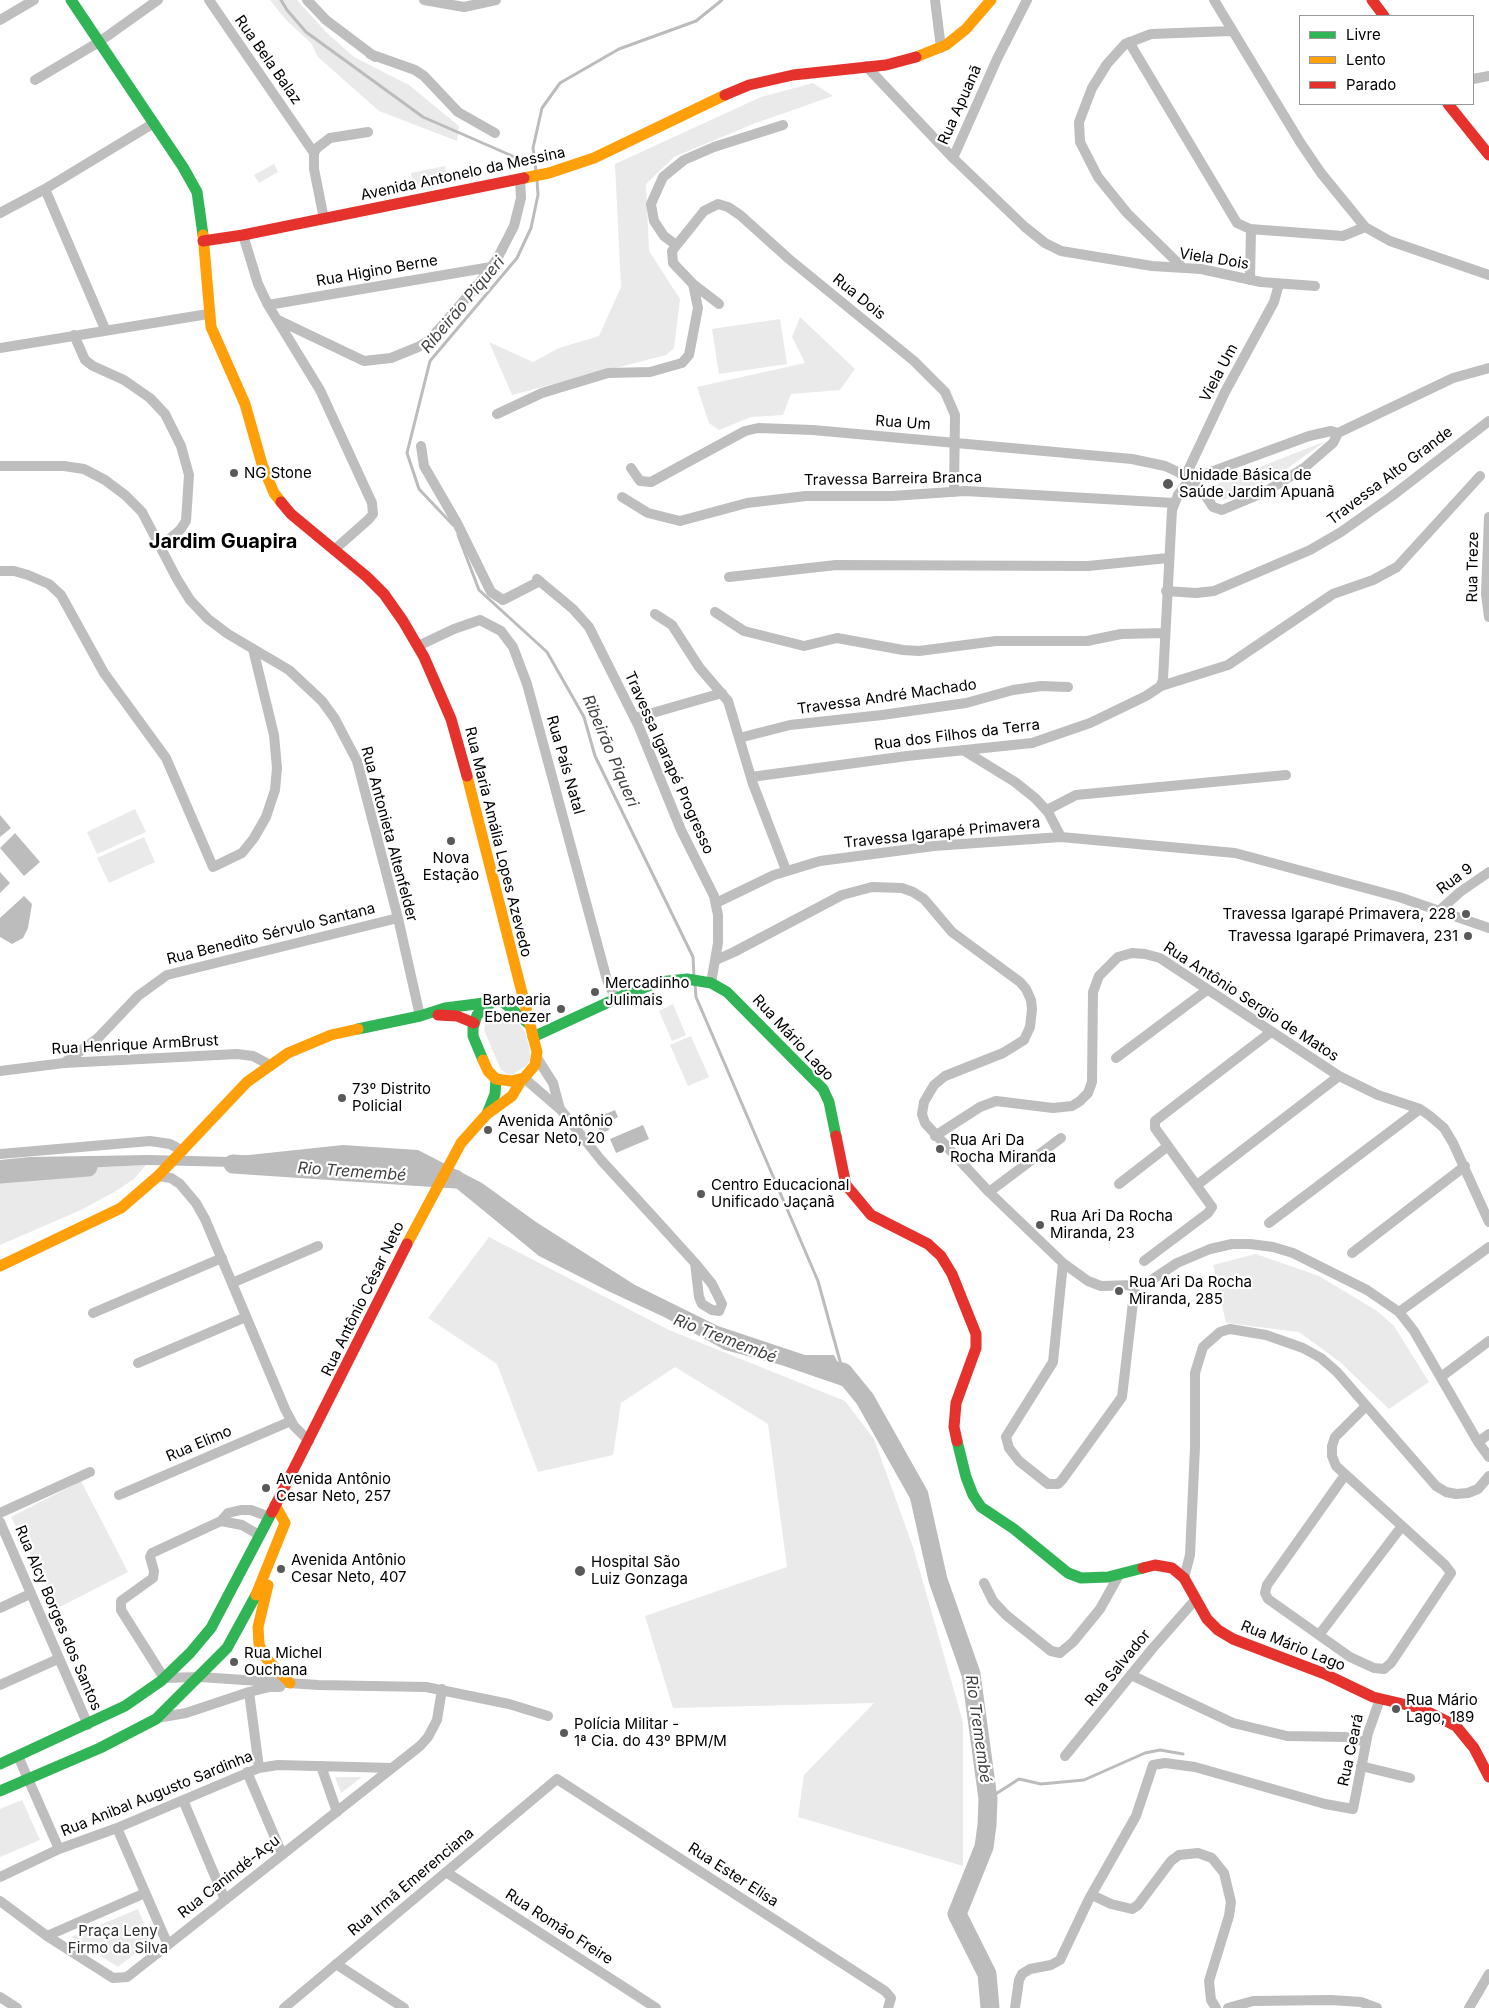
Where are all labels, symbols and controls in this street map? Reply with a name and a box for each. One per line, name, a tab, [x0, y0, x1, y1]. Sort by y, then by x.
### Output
street label: Rua Bela Balaz	[231, 12, 305, 108]
legend	[1299, 15, 1474, 105]
text: Livre	[1346, 25, 1381, 44]
text: Lento	[1346, 50, 1386, 69]
street label: Rua Apuanã	[934, 62, 986, 148]
text: Parado	[1346, 75, 1396, 94]
street label: Avenida Antonelo da Messina	[359, 143, 567, 205]
street label: Viela Dois	[1178, 245, 1250, 273]
street label: Rua Higino Berne	[315, 251, 439, 291]
water label: Ribeirão Piqueri	[417, 253, 509, 357]
street label: Rua Dois	[829, 270, 889, 324]
street label: Viela Um	[1196, 341, 1242, 405]
street label: Rua Um	[875, 412, 931, 434]
street label: Travessa Alto Grande	[1324, 423, 1456, 529]
place label: NG Stone	[244, 464, 312, 482]
place label: Unidade Básica de Saúde Jardim Apuanã	[1179, 466, 1335, 501]
marker: NG Stone	[228, 467, 240, 479]
street label: Travessa Barreira Branca	[804, 468, 982, 490]
marker: Unidade Básica de Saúde Jardim Apuanã	[1161, 477, 1175, 491]
district label: Jardim Guapira	[149, 530, 297, 554]
street label: Rua Treze	[1463, 531, 1483, 603]
street label: Travessa Igarapé Progresso	[621, 669, 717, 857]
street label: Travessa André Machado	[796, 676, 978, 718]
water label: Ribeirão Piqueri	[578, 692, 642, 810]
street label: Rua País Natal	[542, 714, 588, 816]
street label: Rua dos Filhos da Terra	[873, 716, 1041, 754]
street label: Rua Maria Amália Lopes Azevedo	[461, 725, 535, 959]
street label: Rua Antonieta Altenfelder	[357, 744, 421, 924]
street label: Travessa Igarapé Primavera	[843, 814, 1041, 852]
marker: Nova Estação	[445, 835, 457, 847]
place label: Nova Estação	[423, 849, 479, 884]
street label: Rua 9	[1433, 860, 1477, 898]
street label: Rua Benedito Sérvulo Santana	[165, 899, 377, 969]
place label: Travessa Igarapé Primavera, 228	[1223, 905, 1456, 923]
marker: Travessa Igarapé Primavera, 228	[1460, 908, 1472, 920]
place label: Travessa Igarapé Primavera, 231	[1228, 927, 1458, 945]
marker: Travessa Igarapé Primavera, 231	[1462, 930, 1474, 942]
street label: Rua Antônio Sergio de Matos	[1160, 939, 1342, 1065]
place label: Mercadinho Julimais	[605, 974, 689, 1009]
marker: Mercadinho Julimais	[589, 986, 601, 998]
place label: Barbearia Ebenezer	[482, 991, 551, 1026]
street label: Rua Mário Lago	[749, 991, 837, 1085]
marker: Barbearia Ebenezer	[555, 1003, 567, 1015]
street label: Rua Henrique ArmBrust	[51, 1032, 219, 1058]
place label: 73º Distrito Policial	[352, 1080, 431, 1115]
marker: 73º Distrito Policial	[336, 1092, 348, 1104]
place label: Avenida Antônio Cesar Neto, 20	[498, 1112, 613, 1147]
marker: Avenida Antônio Cesar Neto, 20	[482, 1124, 494, 1136]
place label: Rua Ari Da Rocha Miranda	[950, 1131, 1056, 1166]
marker: Rua Ari Da Rocha Miranda	[934, 1143, 946, 1155]
water label: Rio Tremembé	[297, 1159, 407, 1185]
place label: Centro Educacional Unificado Jaçanã	[711, 1176, 849, 1211]
marker: Centro Educacional Unificado Jaçanã	[695, 1188, 707, 1200]
place label: Rua Ari Da Rocha Miranda, 23	[1050, 1207, 1173, 1242]
street label: Rua Antônio César Neto	[318, 1219, 408, 1379]
marker: Rua Ari Da Rocha Miranda, 23	[1034, 1219, 1046, 1231]
place label: Rua Ari Da Rocha Miranda, 285	[1129, 1273, 1252, 1308]
marker: Rua Ari Da Rocha Miranda, 285	[1113, 1285, 1125, 1297]
water label: Rio Tremembé	[671, 1311, 779, 1367]
street label: Rua Elimo	[163, 1422, 235, 1466]
place label: Avenida Antônio Cesar Neto, 257	[276, 1470, 391, 1505]
marker: Avenida Antônio Cesar Neto, 257	[260, 1482, 272, 1494]
street label: Rua Alcy Borges dos Santos	[11, 1523, 105, 1713]
place label: Avenida Antônio Cesar Neto, 407	[291, 1551, 407, 1586]
place label: Hospital São Luiz Gonzaga	[591, 1553, 688, 1588]
marker: Avenida Antônio Cesar Neto, 407	[275, 1563, 287, 1575]
marker: Hospital São Luiz Gonzaga	[573, 1564, 587, 1578]
street label: Rua Mário Lago	[1238, 1617, 1348, 1675]
street label: Rua Salvador	[1082, 1626, 1154, 1710]
place label: Rua Michel Ouchana	[244, 1644, 322, 1679]
marker: Rua Michel Ouchana	[228, 1656, 240, 1668]
water label: Rio Tremembé	[961, 1674, 995, 1784]
place label: Rua Mário Lago, 189	[1406, 1691, 1478, 1726]
marker: Rua Mário Lago, 189	[1390, 1703, 1402, 1715]
street label: Rua Ceará	[1335, 1712, 1367, 1788]
place label: Polícia Militar - 1ª Cia. do 43º BPM/M	[574, 1715, 727, 1750]
marker: Polícia Militar - 1ª Cia. do 43º BPM/M	[558, 1727, 570, 1739]
street label: Rua Anibal Augusto Sardinha	[58, 1747, 256, 1841]
street label: Rua Irmã Emerenciana	[344, 1824, 478, 1940]
street label: Rua Canindé-Açu	[175, 1832, 283, 1922]
street label: Rua Ester Elisa	[684, 1839, 782, 1911]
street label: Rua Romão Freire	[502, 1885, 616, 1969]
park label: Praça Leny Firmo da Silva	[68, 1922, 168, 1957]

